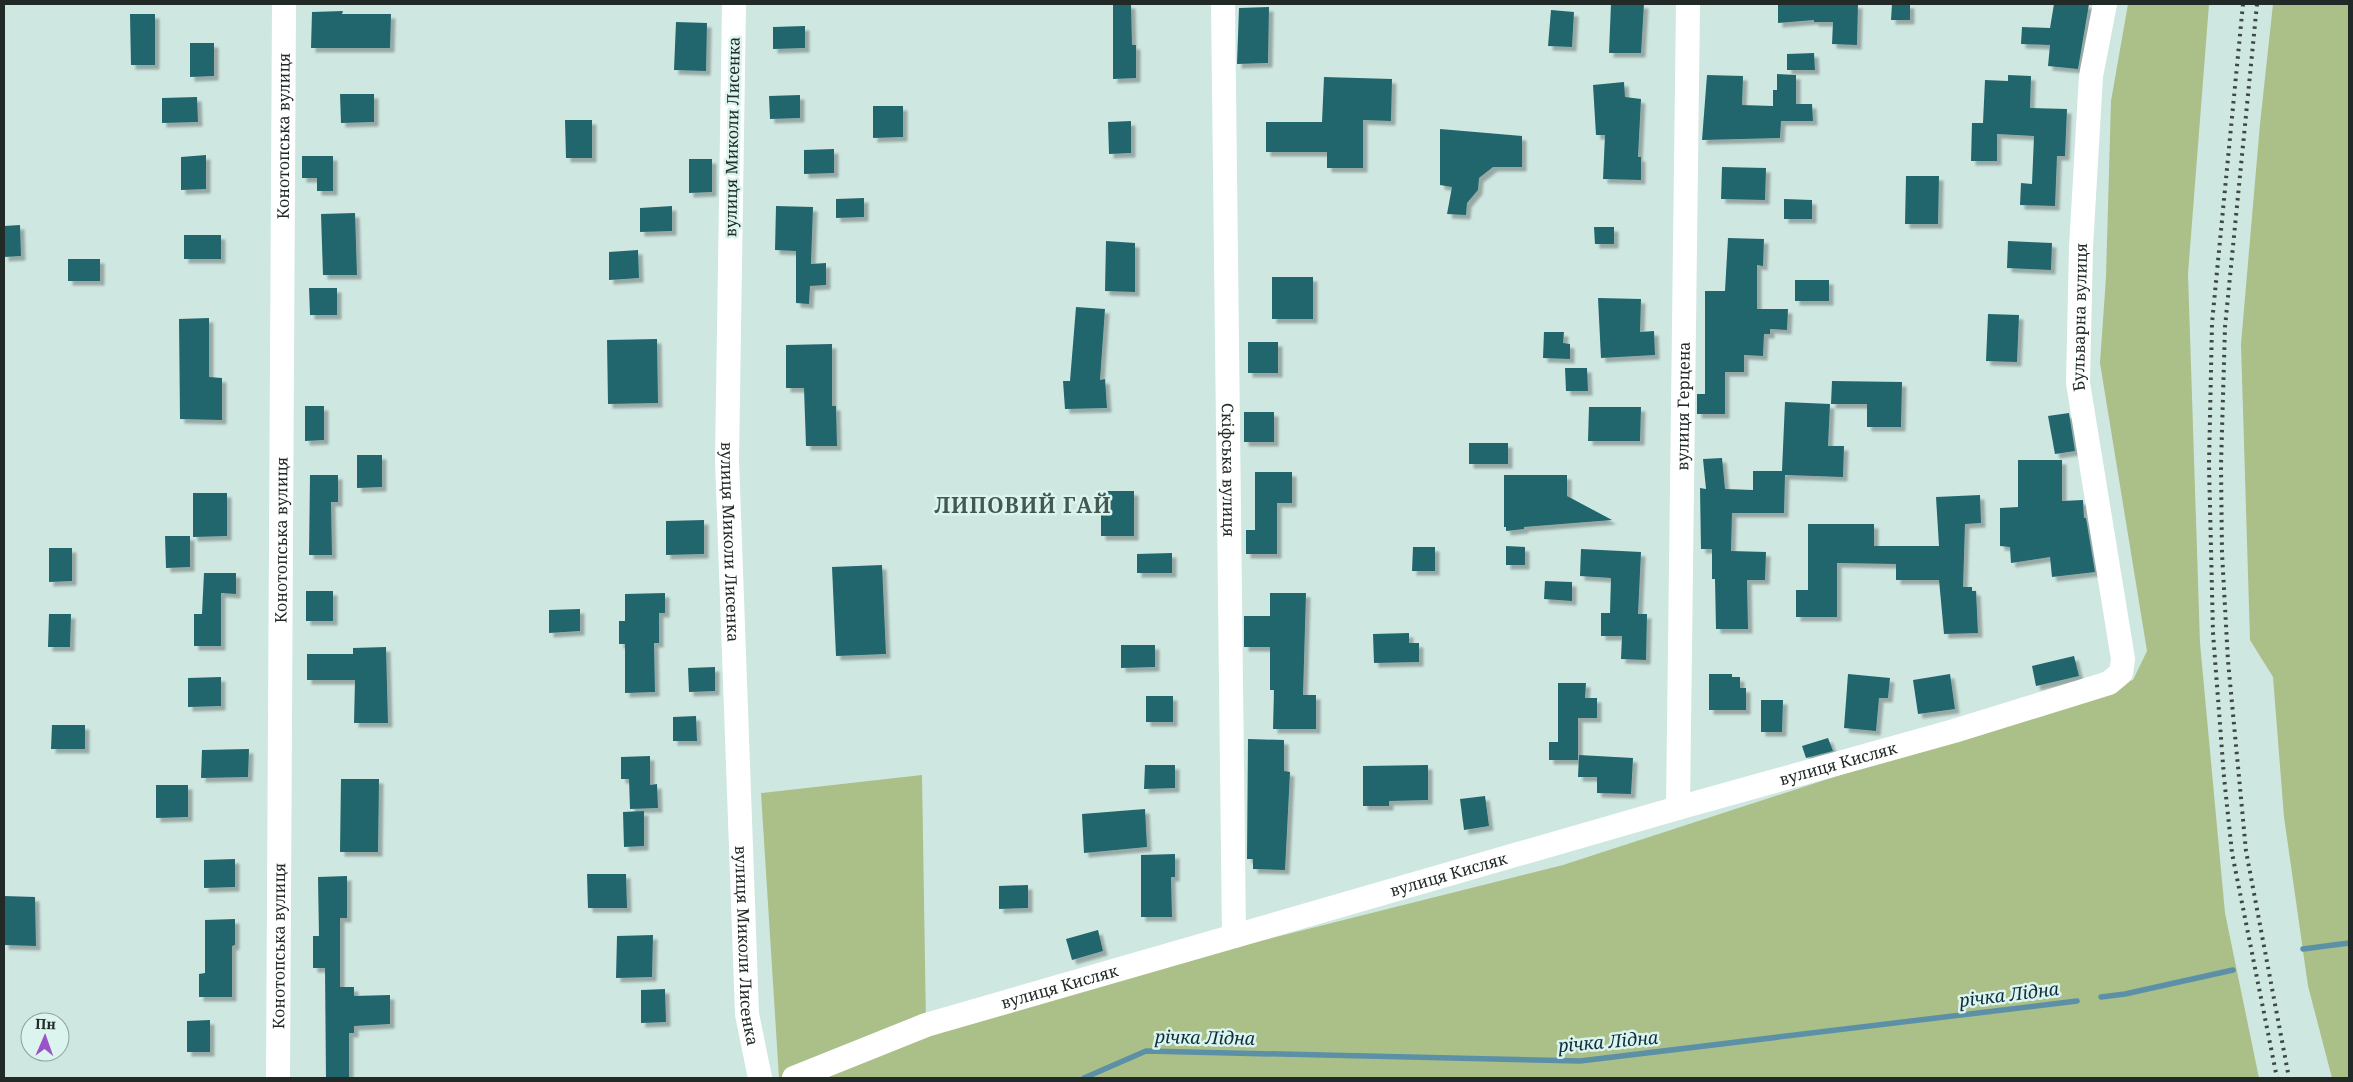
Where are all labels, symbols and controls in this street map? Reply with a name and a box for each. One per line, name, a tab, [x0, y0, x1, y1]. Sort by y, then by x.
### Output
street label: вулиця Миколи Лисенка	[719, 37, 745, 237]
street label: Конотопська вулиця	[272, 53, 295, 219]
street label: Бульварна вулиця	[2067, 243, 2092, 393]
street label: вулиця Герцена	[1671, 341, 1695, 471]
street label: Скіфська вулиця	[1217, 403, 1240, 537]
street label: вулиця Миколи Лисенка	[716, 442, 745, 642]
street label: Конотопська вулиця	[270, 457, 292, 623]
district label: ЛИПОВИЙ ГАЙ	[934, 491, 1112, 519]
street label: вулиця Кисляк	[1777, 736, 1900, 790]
street label: вулиця Миколи Лисенка	[730, 845, 764, 1047]
street label: вулиця Кисляк	[1387, 847, 1510, 902]
street label: Конотопська вулиця	[267, 863, 290, 1029]
street label: вулиця Кисляк	[998, 959, 1121, 1014]
water label: річка Лідна	[1957, 976, 2060, 1012]
north arrow	[20, 1012, 70, 1062]
text: Пн	[35, 1014, 57, 1033]
water label: річка Лідна	[1154, 1024, 1255, 1050]
water label: річка Лідна	[1556, 1025, 1659, 1057]

